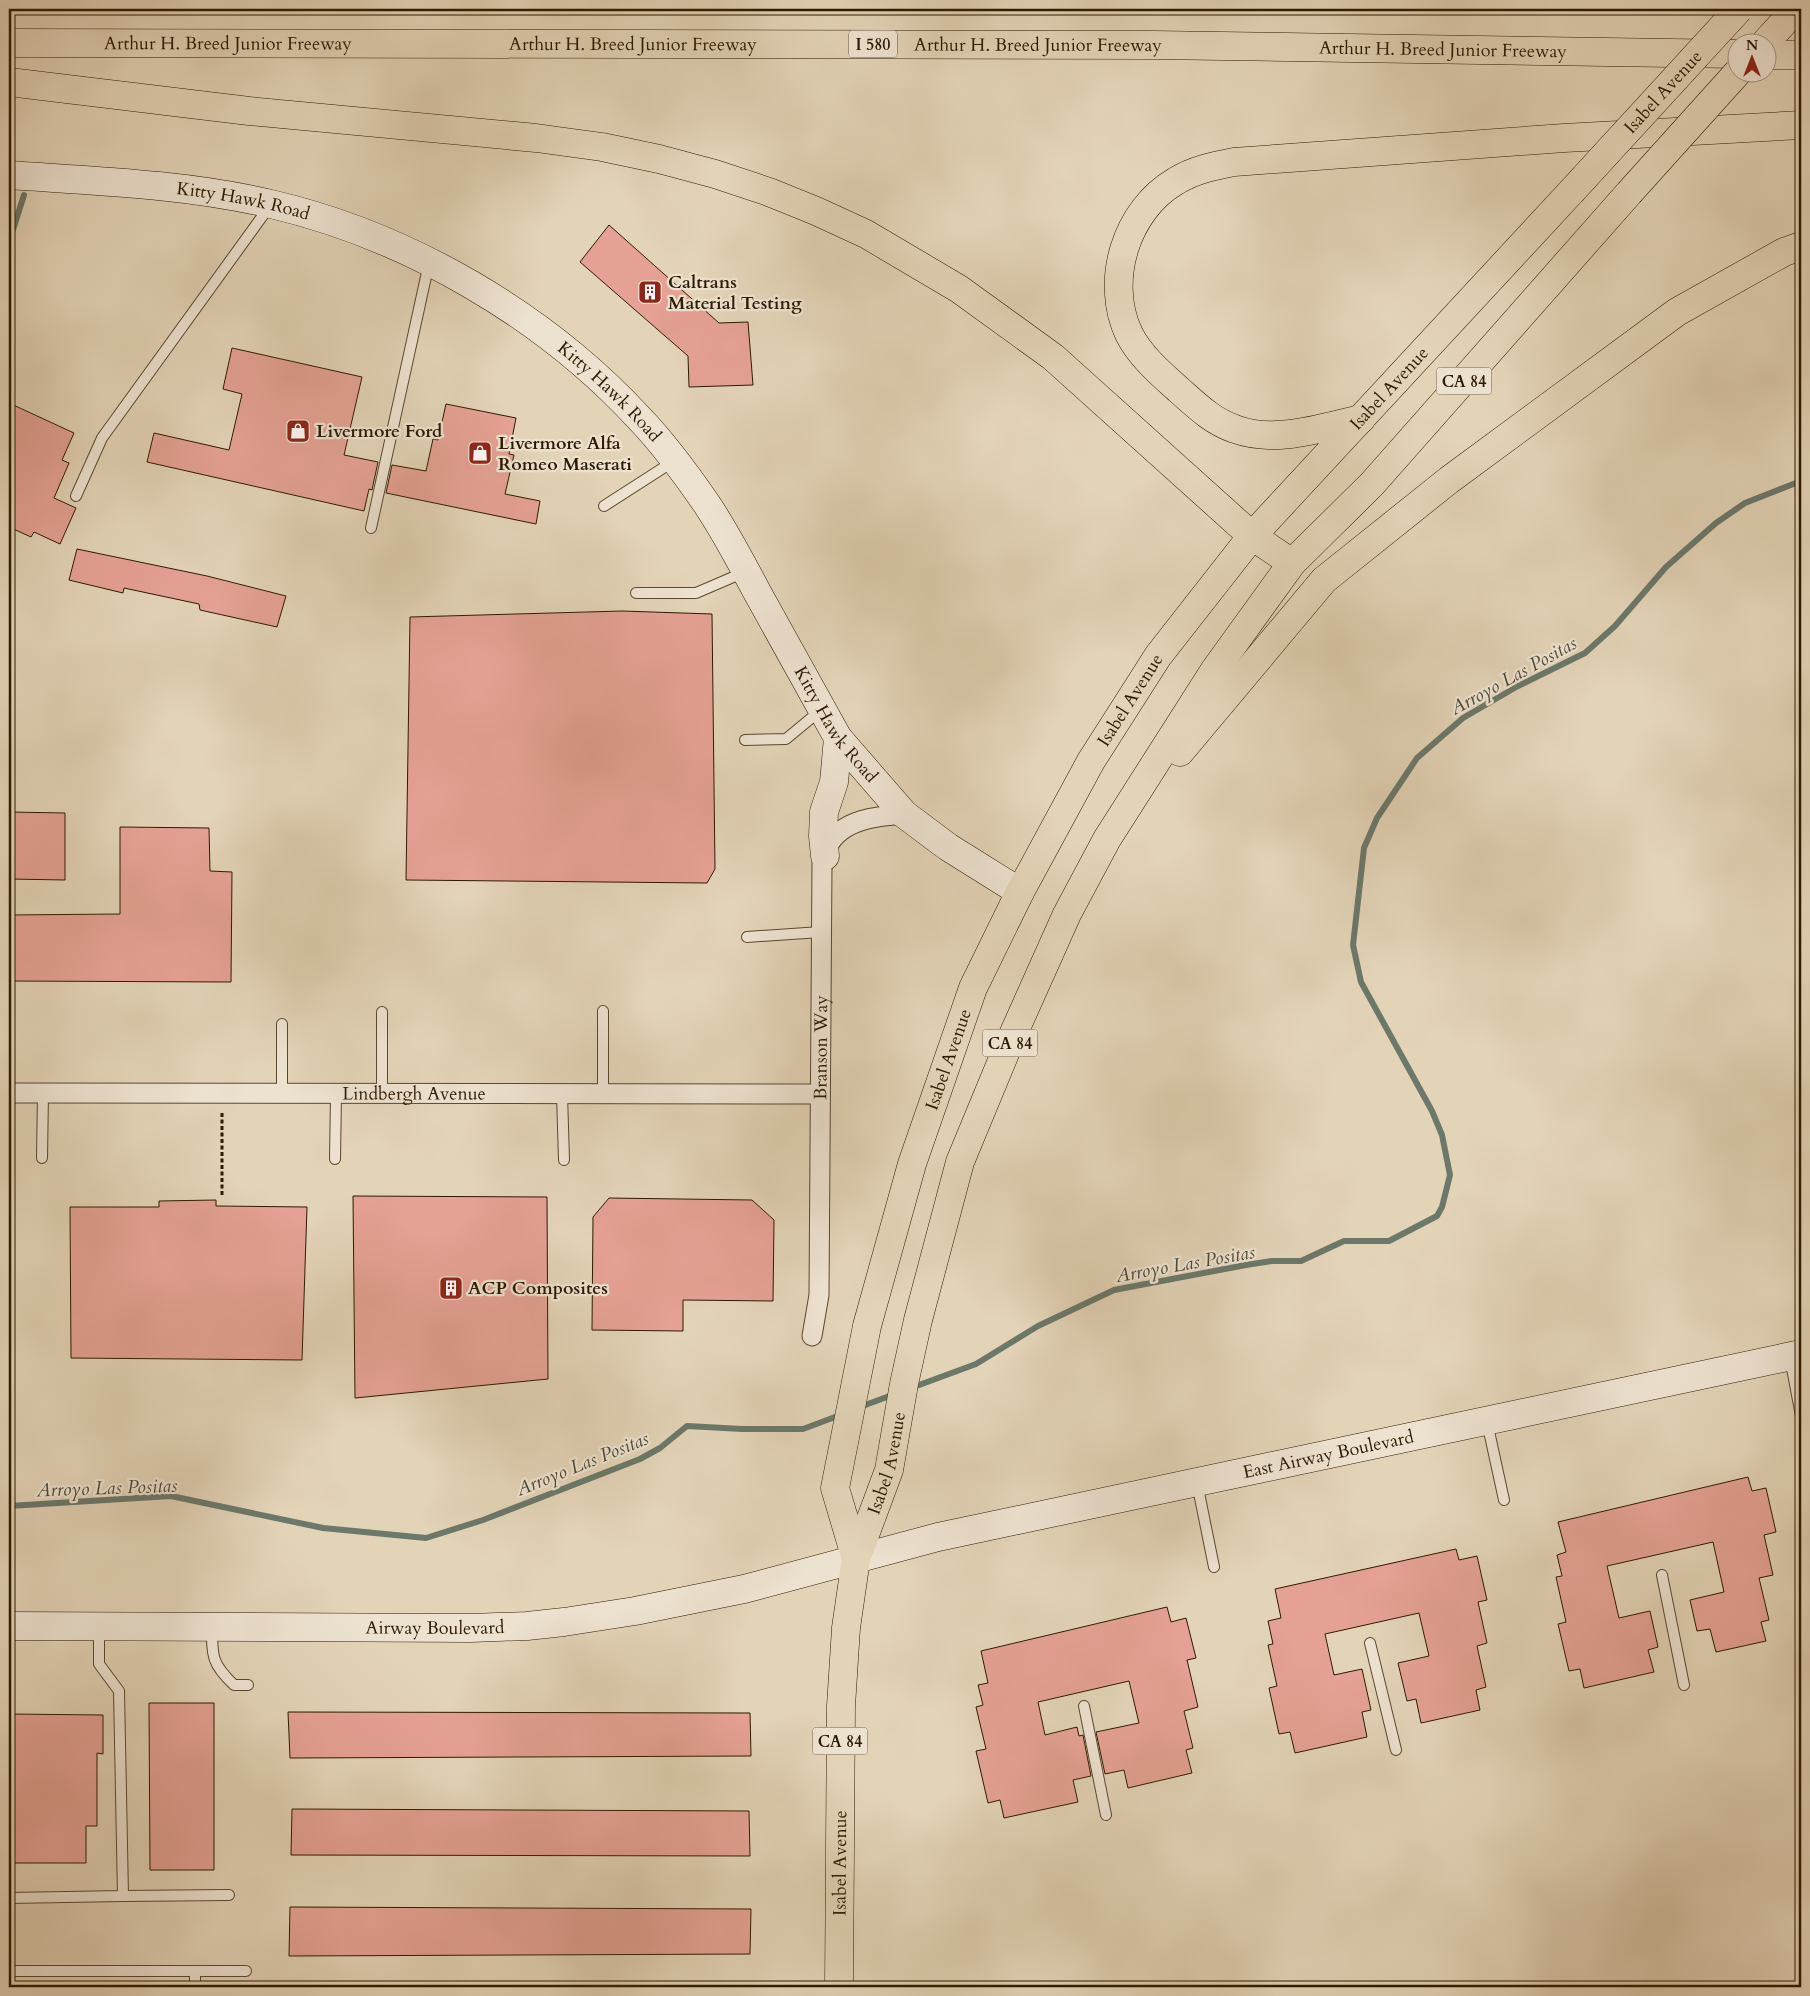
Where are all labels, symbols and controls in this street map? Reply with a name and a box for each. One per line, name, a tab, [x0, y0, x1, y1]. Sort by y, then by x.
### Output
street label: Arthur H. Breed Junior Freeway	[104, 31, 352, 57]
road number: I 580	[849, 31, 897, 58]
street label: Arthur H. Breed Junior Freeway	[509, 32, 757, 57]
north arrow	[1728, 32, 1778, 82]
street label: Arthur H. Breed Junior Freeway	[914, 33, 1163, 58]
street label: Arthur H. Breed Junior Freeway	[1319, 36, 1568, 64]
text: N	[1746, 36, 1758, 55]
street label: Isabel Avenue	[1618, 45, 1708, 140]
street label: Kitty Hawk Road	[175, 176, 313, 227]
place label: Caltrans Material Testing	[668, 270, 802, 316]
building icon: Caltrans Material Testing	[637, 279, 663, 305]
street label: Kitty Hawk Road	[552, 336, 667, 448]
street label: Isabel Avenue	[1344, 341, 1435, 436]
road number: CA 84	[1436, 368, 1492, 394]
shop icon: Livermore Ford	[285, 418, 311, 444]
place label: Livermore Ford	[316, 419, 443, 444]
place label: Livermore Alfa Romeo Maserati	[498, 431, 632, 477]
shop icon: Livermore Alfa Romeo Maserati	[467, 440, 493, 466]
water label: Arroyo Las Positas	[1445, 630, 1582, 722]
street label: Isabel Avenue	[1091, 649, 1169, 751]
street label: Kitty Hawk Road	[788, 662, 884, 789]
street label: Branson Way	[808, 995, 834, 1100]
street label: Isabel Avenue	[920, 1006, 978, 1114]
road number: CA 84	[982, 1030, 1038, 1056]
street label: Lindbergh Avenue	[342, 1081, 486, 1107]
water label: Arroyo Las Positas	[1112, 1239, 1258, 1289]
building icon: ACP Composites	[438, 1275, 464, 1301]
place label: ACP Composites	[468, 1276, 608, 1301]
street label: Isabel Avenue	[862, 1410, 912, 1518]
street label: East Airway Boulevard	[1240, 1424, 1416, 1485]
water label: Arroyo Las Positas	[511, 1425, 653, 1503]
water label: Arroyo Las Positas	[35, 1473, 179, 1503]
street label: Airway Boulevard	[366, 1615, 505, 1641]
road number: CA 84	[812, 1728, 868, 1754]
street label: Isabel Avenue	[828, 1810, 853, 1916]

